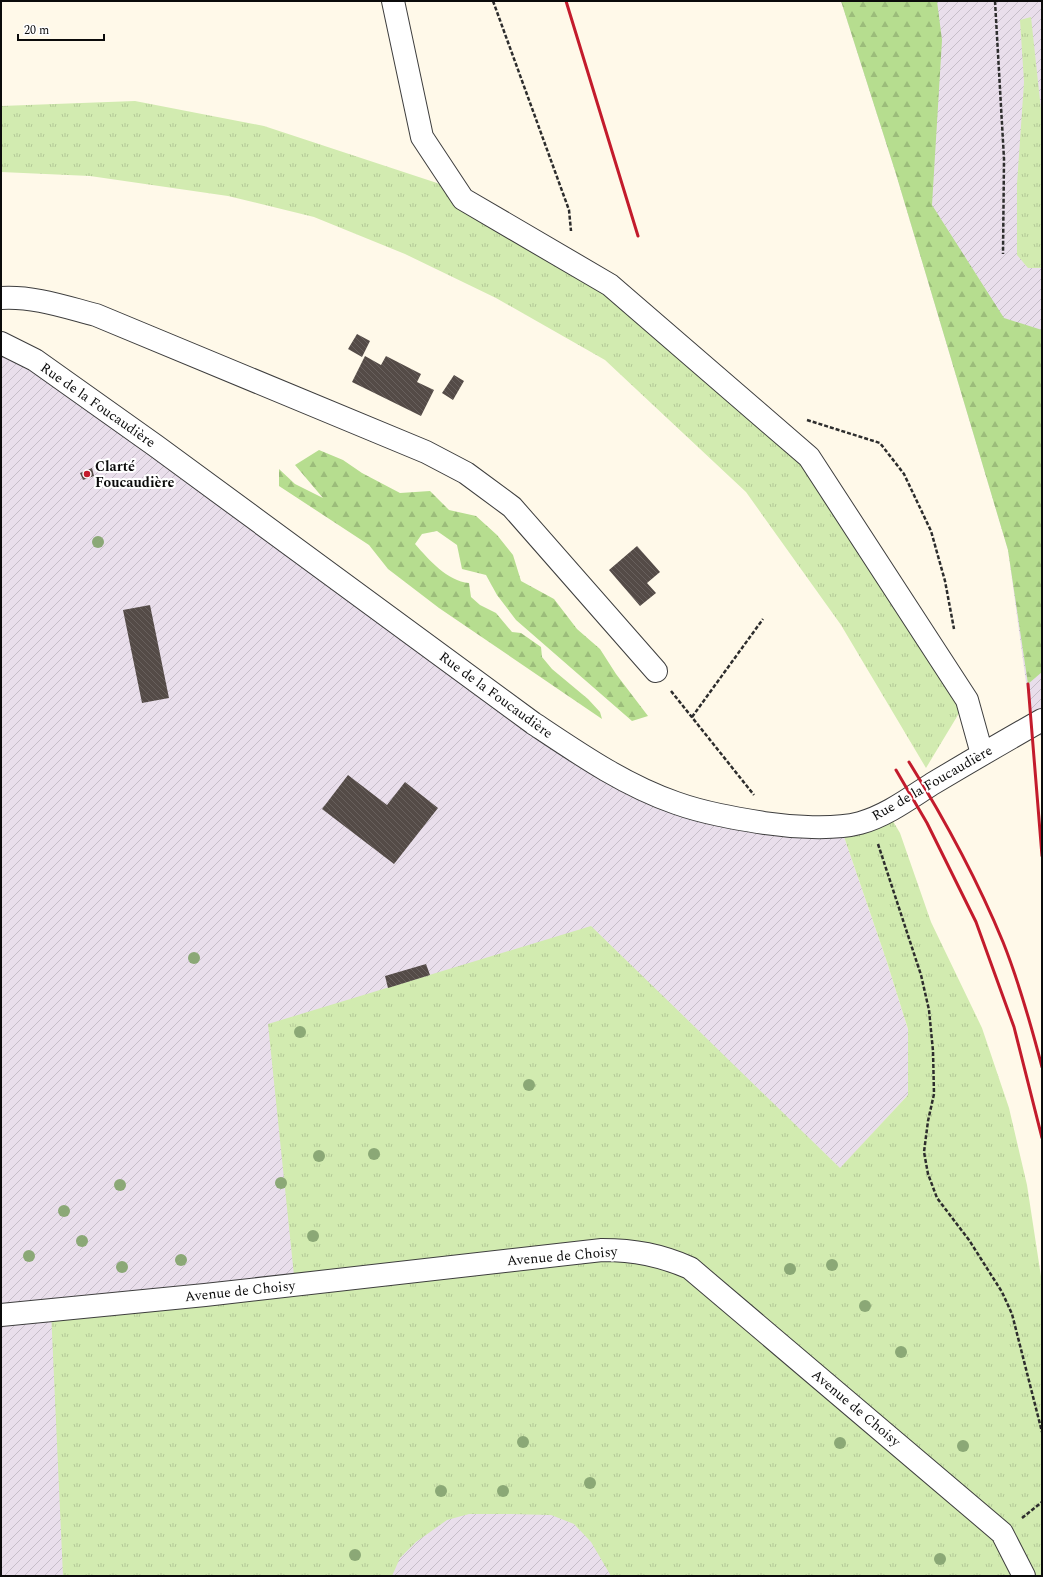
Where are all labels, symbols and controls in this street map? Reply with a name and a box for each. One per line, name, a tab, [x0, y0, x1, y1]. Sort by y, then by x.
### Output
scale bar	[18, 16, 104, 42]
text: 20 m	[24, 21, 49, 40]
street label: Rue de la Foucaudière	[36, 357, 160, 453]
place label: Clarté Foucaudière	[95, 456, 174, 493]
marker: Clarté Foucaudière	[82, 469, 92, 479]
street label: Rue de la Foucaudière	[435, 646, 557, 744]
street label: Rue de la Foucaudière	[868, 740, 996, 826]
street label: Avenue de Choisy	[506, 1241, 619, 1271]
street label: Avenue de Choisy	[184, 1275, 297, 1307]
street label: Avenue de Choisy	[807, 1364, 906, 1452]

